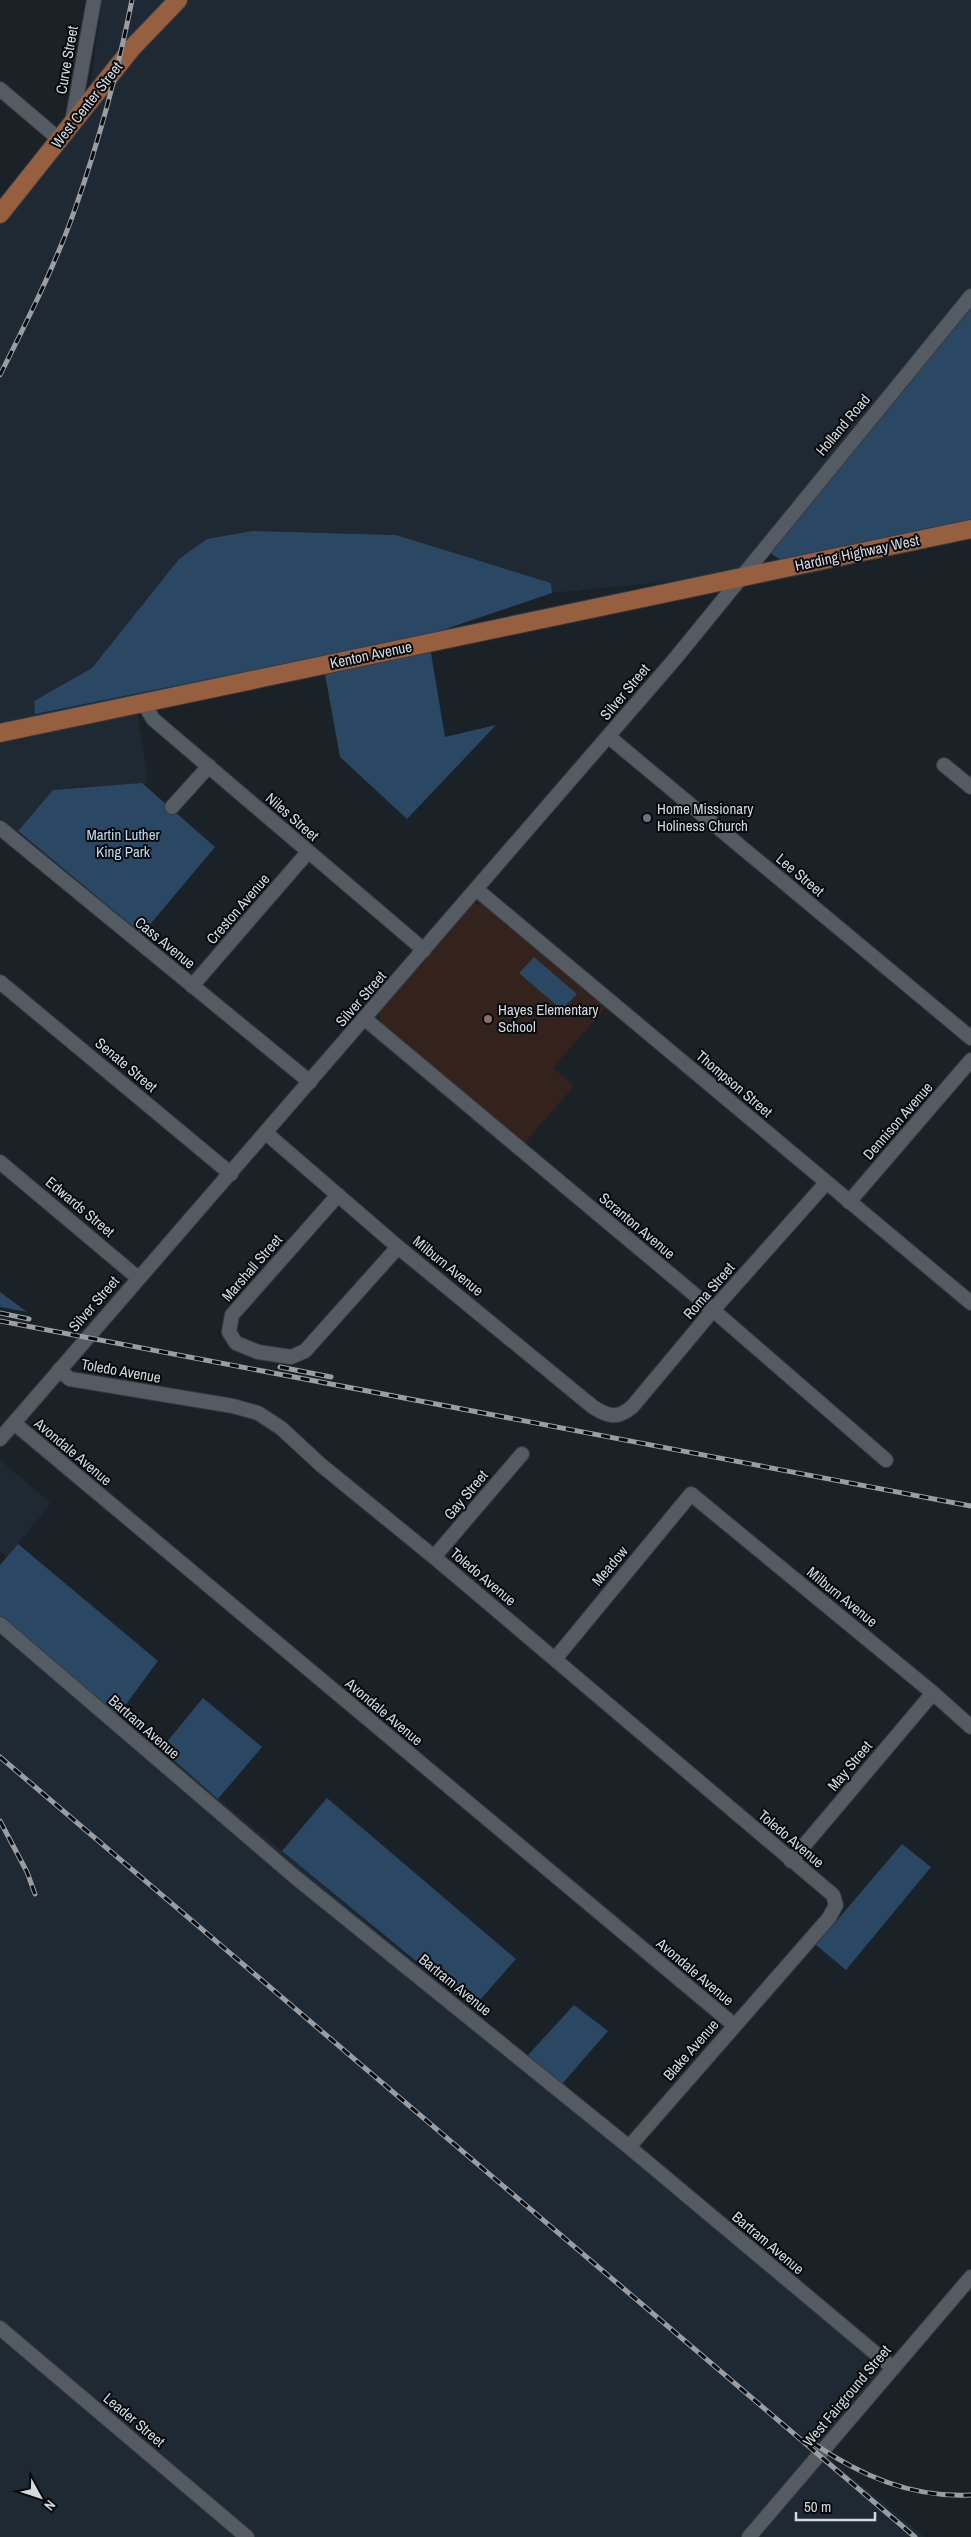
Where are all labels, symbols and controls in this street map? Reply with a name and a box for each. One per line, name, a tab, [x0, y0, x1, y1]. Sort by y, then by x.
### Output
street label: Curve Street	[50, 24, 83, 96]
street label: West Center Street	[46, 57, 127, 152]
street label: Holland Road	[811, 389, 875, 460]
street label: Harding Highway West	[793, 529, 921, 576]
street label: Kenton Avenue	[328, 636, 414, 673]
street label: Silver Street	[595, 659, 655, 724]
street label: Niles Street	[261, 788, 324, 846]
place label: Home Missionary Holiness Church	[657, 798, 754, 836]
marker: Home Missionary Holiness Church	[641, 812, 653, 824]
park label: Martin Luther King Park	[86, 824, 160, 862]
street label: Lee Street	[772, 848, 829, 901]
street label: Creston Avenue	[201, 869, 274, 949]
street label: Cass Avenue	[131, 912, 200, 974]
street label: Silver Street	[330, 966, 391, 1031]
place label: Hayes Elementary School	[498, 999, 599, 1037]
marker: Hayes Elementary School	[482, 1013, 494, 1025]
street label: Senate Street	[91, 1032, 162, 1097]
street label: Thompson Street	[691, 1045, 778, 1122]
street label: Dennison Avenue	[858, 1077, 937, 1164]
street label: Edwards Street	[41, 1172, 120, 1242]
street label: Scranton Avenue	[595, 1188, 680, 1264]
street label: Marshall Street	[217, 1229, 287, 1306]
street label: Milburn Avenue	[409, 1231, 488, 1301]
street label: Roma Street	[678, 1257, 740, 1324]
street label: Silver Street	[63, 1271, 124, 1336]
street label: Toledo Avenue	[80, 1353, 163, 1388]
street label: Avondale Avenue	[29, 1412, 117, 1490]
street label: Gay Street	[439, 1465, 493, 1524]
street label: Meadow	[587, 1541, 633, 1590]
street label: Toledo Avenue	[446, 1543, 521, 1611]
street label: Milburn Avenue	[803, 1562, 882, 1632]
street label: Avondale Avenue	[340, 1672, 428, 1750]
street label: Bartram Avenue	[104, 1690, 185, 1764]
street label: May Street	[822, 1736, 877, 1795]
street label: Toledo Avenue	[754, 1805, 829, 1873]
street label: Avondale Avenue	[651, 1932, 739, 2010]
street label: Bartram Avenue	[415, 1949, 496, 2021]
street label: Blake Avenue	[658, 2014, 723, 2085]
street label: Bartram Avenue	[728, 2206, 809, 2279]
street label: West Fairground Street	[798, 2340, 896, 2451]
street label: Leader Street	[99, 2388, 170, 2452]
north arrow	[15, 2472, 65, 2522]
scale bar	[796, 2490, 875, 2522]
text: N	[40, 2496, 60, 2514]
text: 50 m	[804, 2496, 831, 2517]

